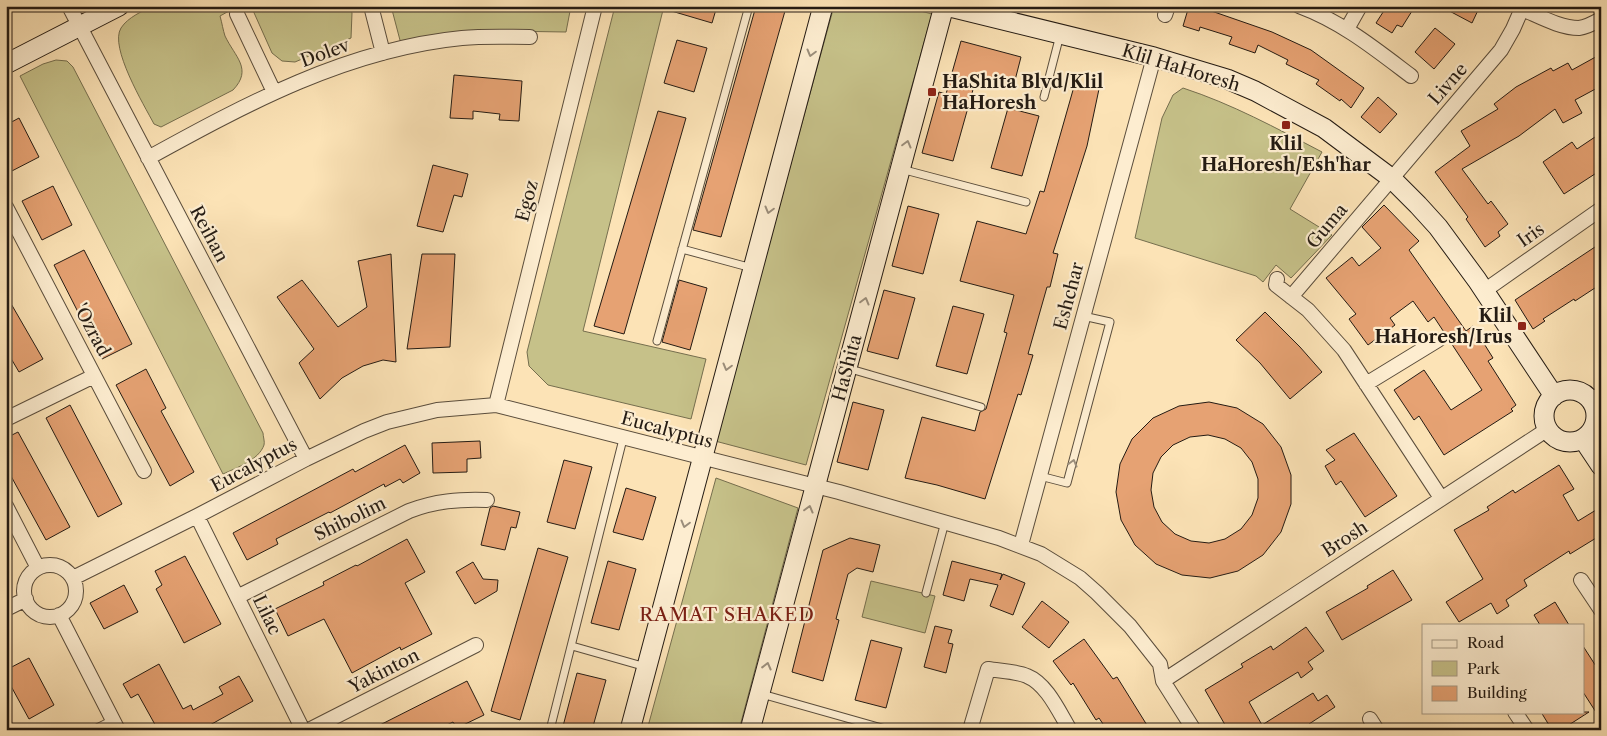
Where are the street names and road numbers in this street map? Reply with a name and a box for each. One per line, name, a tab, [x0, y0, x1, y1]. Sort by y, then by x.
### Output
street label: Dolev	[298, 34, 353, 72]
street label: Klil HaHoresh	[1119, 40, 1243, 96]
street label: Livne	[1424, 59, 1472, 109]
street label: Egoz	[511, 178, 543, 224]
street label: Guma	[1302, 199, 1352, 253]
street label: Reihan	[185, 202, 233, 266]
street label: Iris	[1513, 218, 1549, 252]
street label: Eshchar	[1049, 259, 1089, 332]
street label: 'Ozrad	[69, 300, 115, 360]
street label: HaShita	[828, 332, 867, 404]
street label: Eucalyptus	[619, 407, 715, 453]
street label: Eucalyptus	[207, 433, 301, 497]
street label: Shibolim	[311, 492, 390, 546]
street label: Brosh	[1318, 516, 1372, 562]
street label: Lilac	[248, 591, 286, 639]
street label: Yakinton	[344, 644, 423, 699]

